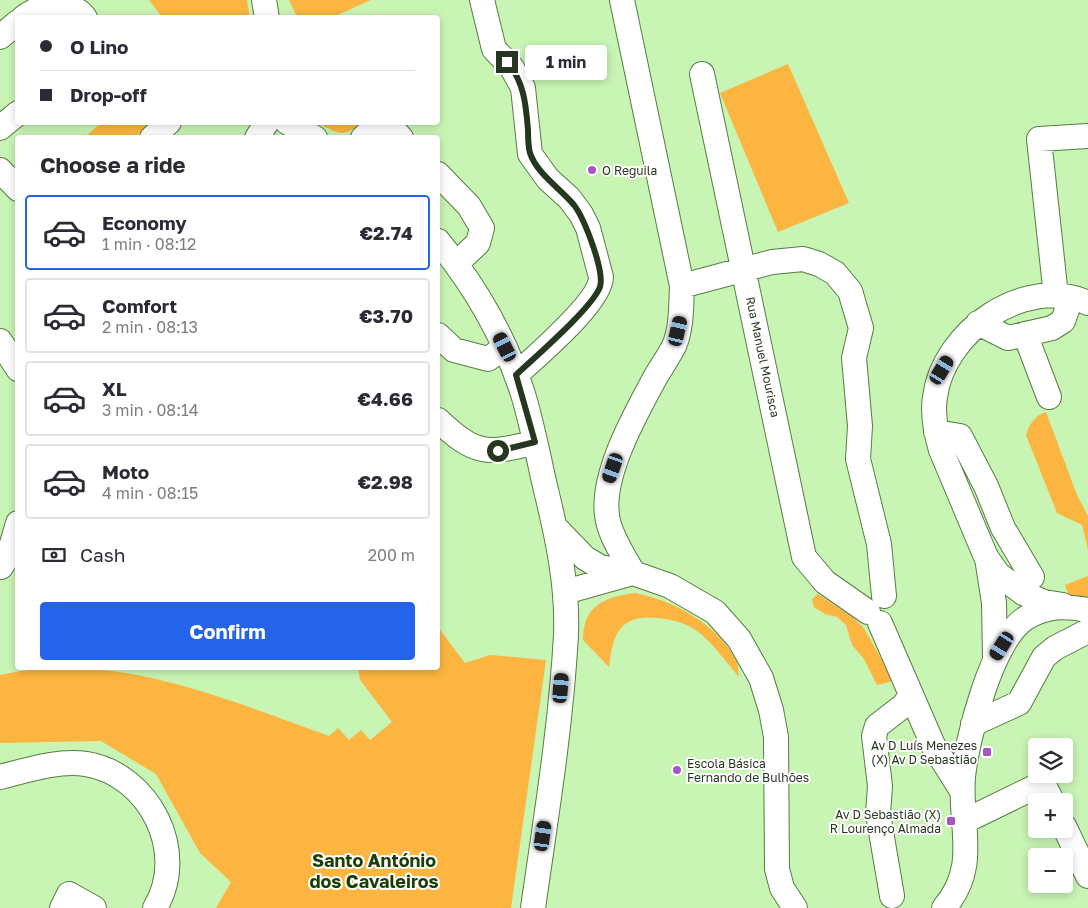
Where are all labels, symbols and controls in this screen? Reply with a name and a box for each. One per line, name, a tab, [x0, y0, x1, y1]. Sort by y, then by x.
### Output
text: O Lino	[70, 35, 128, 58]
callout: 1 min	[524, 44, 607, 80]
route end	[496, 51, 518, 73]
text: 1 min	[546, 52, 586, 72]
text: Drop-off	[70, 83, 147, 106]
text: Choose a ride	[40, 151, 186, 178]
place label: O Reguila	[602, 163, 657, 178]
marker: O Reguila	[586, 164, 598, 176]
icon: car	[42, 210, 87, 255]
text: Economy	[102, 211, 187, 234]
text: €2.74	[360, 221, 413, 244]
text: 1 min · 08:12	[102, 234, 196, 254]
icon: car	[42, 293, 87, 338]
text: Comfort	[102, 294, 177, 317]
street label: Rua Manuel Mourisca	[743, 295, 783, 419]
text: €3.70	[359, 304, 413, 327]
car	[667, 315, 688, 347]
text: 2 min · 08:13	[102, 317, 198, 337]
car	[491, 330, 518, 364]
car	[927, 353, 956, 387]
icon: car	[42, 376, 87, 421]
text: XL	[102, 377, 127, 400]
text: €4.66	[358, 387, 413, 410]
text: 3 min · 08:14	[102, 400, 198, 420]
route start	[487, 440, 509, 462]
car	[601, 451, 624, 485]
icon: car	[42, 459, 87, 504]
text: Moto	[102, 460, 149, 483]
text: €2.98	[358, 470, 413, 493]
text: 4 min · 08:15	[102, 483, 198, 503]
icon: cash	[40, 541, 68, 569]
text: Cash	[80, 543, 125, 566]
text: 200 m	[368, 545, 415, 565]
button: Confirm	[40, 602, 415, 660]
car	[987, 629, 1016, 663]
car	[552, 672, 569, 704]
place label: Av D Luís Menezes (X) Av D Sebastião	[871, 738, 977, 767]
map controls	[1028, 738, 1073, 893]
button: layers	[1028, 738, 1073, 783]
marker: Av D Luís Menezes (X) Av D Sebastião	[981, 746, 993, 758]
place label: Escola Básica Fernando de Bulhões	[687, 756, 809, 785]
marker: Escola Básica Fernando de Bulhões	[671, 764, 683, 776]
button: +	[1028, 793, 1073, 838]
place label: Av D Sebastião (X) R Lourenço Almada	[830, 807, 941, 836]
marker: Av D Sebastião (X) R Lourenço Almada	[945, 815, 957, 827]
car	[533, 820, 552, 852]
button: −	[1028, 848, 1073, 893]
district label: Santo António dos Cavaleiros	[309, 849, 439, 892]

